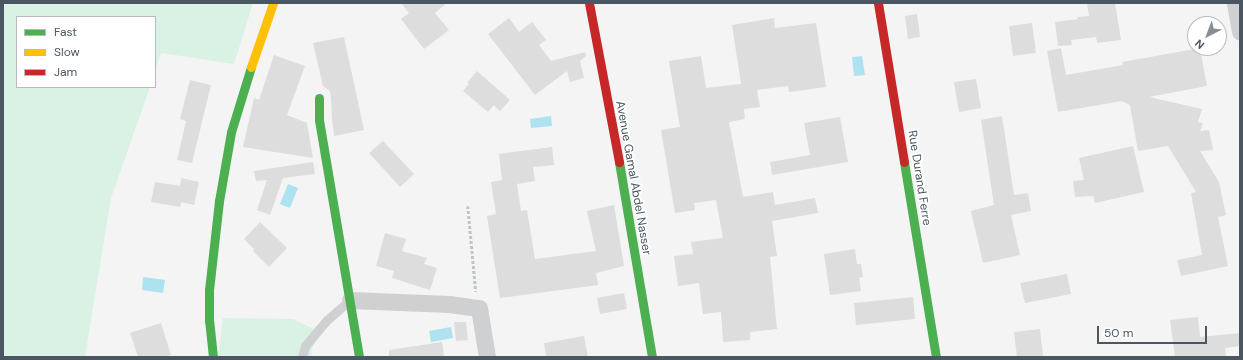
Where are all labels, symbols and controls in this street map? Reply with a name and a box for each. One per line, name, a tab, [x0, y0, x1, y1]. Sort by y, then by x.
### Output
legend	[16, 16, 156, 88]
north arrow	[1187, 16, 1227, 56]
text: Fast	[54, 24, 77, 40]
text: N	[1192, 36, 1207, 52]
text: Slow	[54, 44, 80, 60]
text: Jam	[54, 64, 77, 80]
street label: Avenue Gamal Abdel Nasser	[612, 100, 654, 256]
street label: Rue Durand Ferre	[904, 129, 934, 227]
scale bar	[1099, 318, 1209, 344]
text: 50 m	[1104, 325, 1133, 341]

